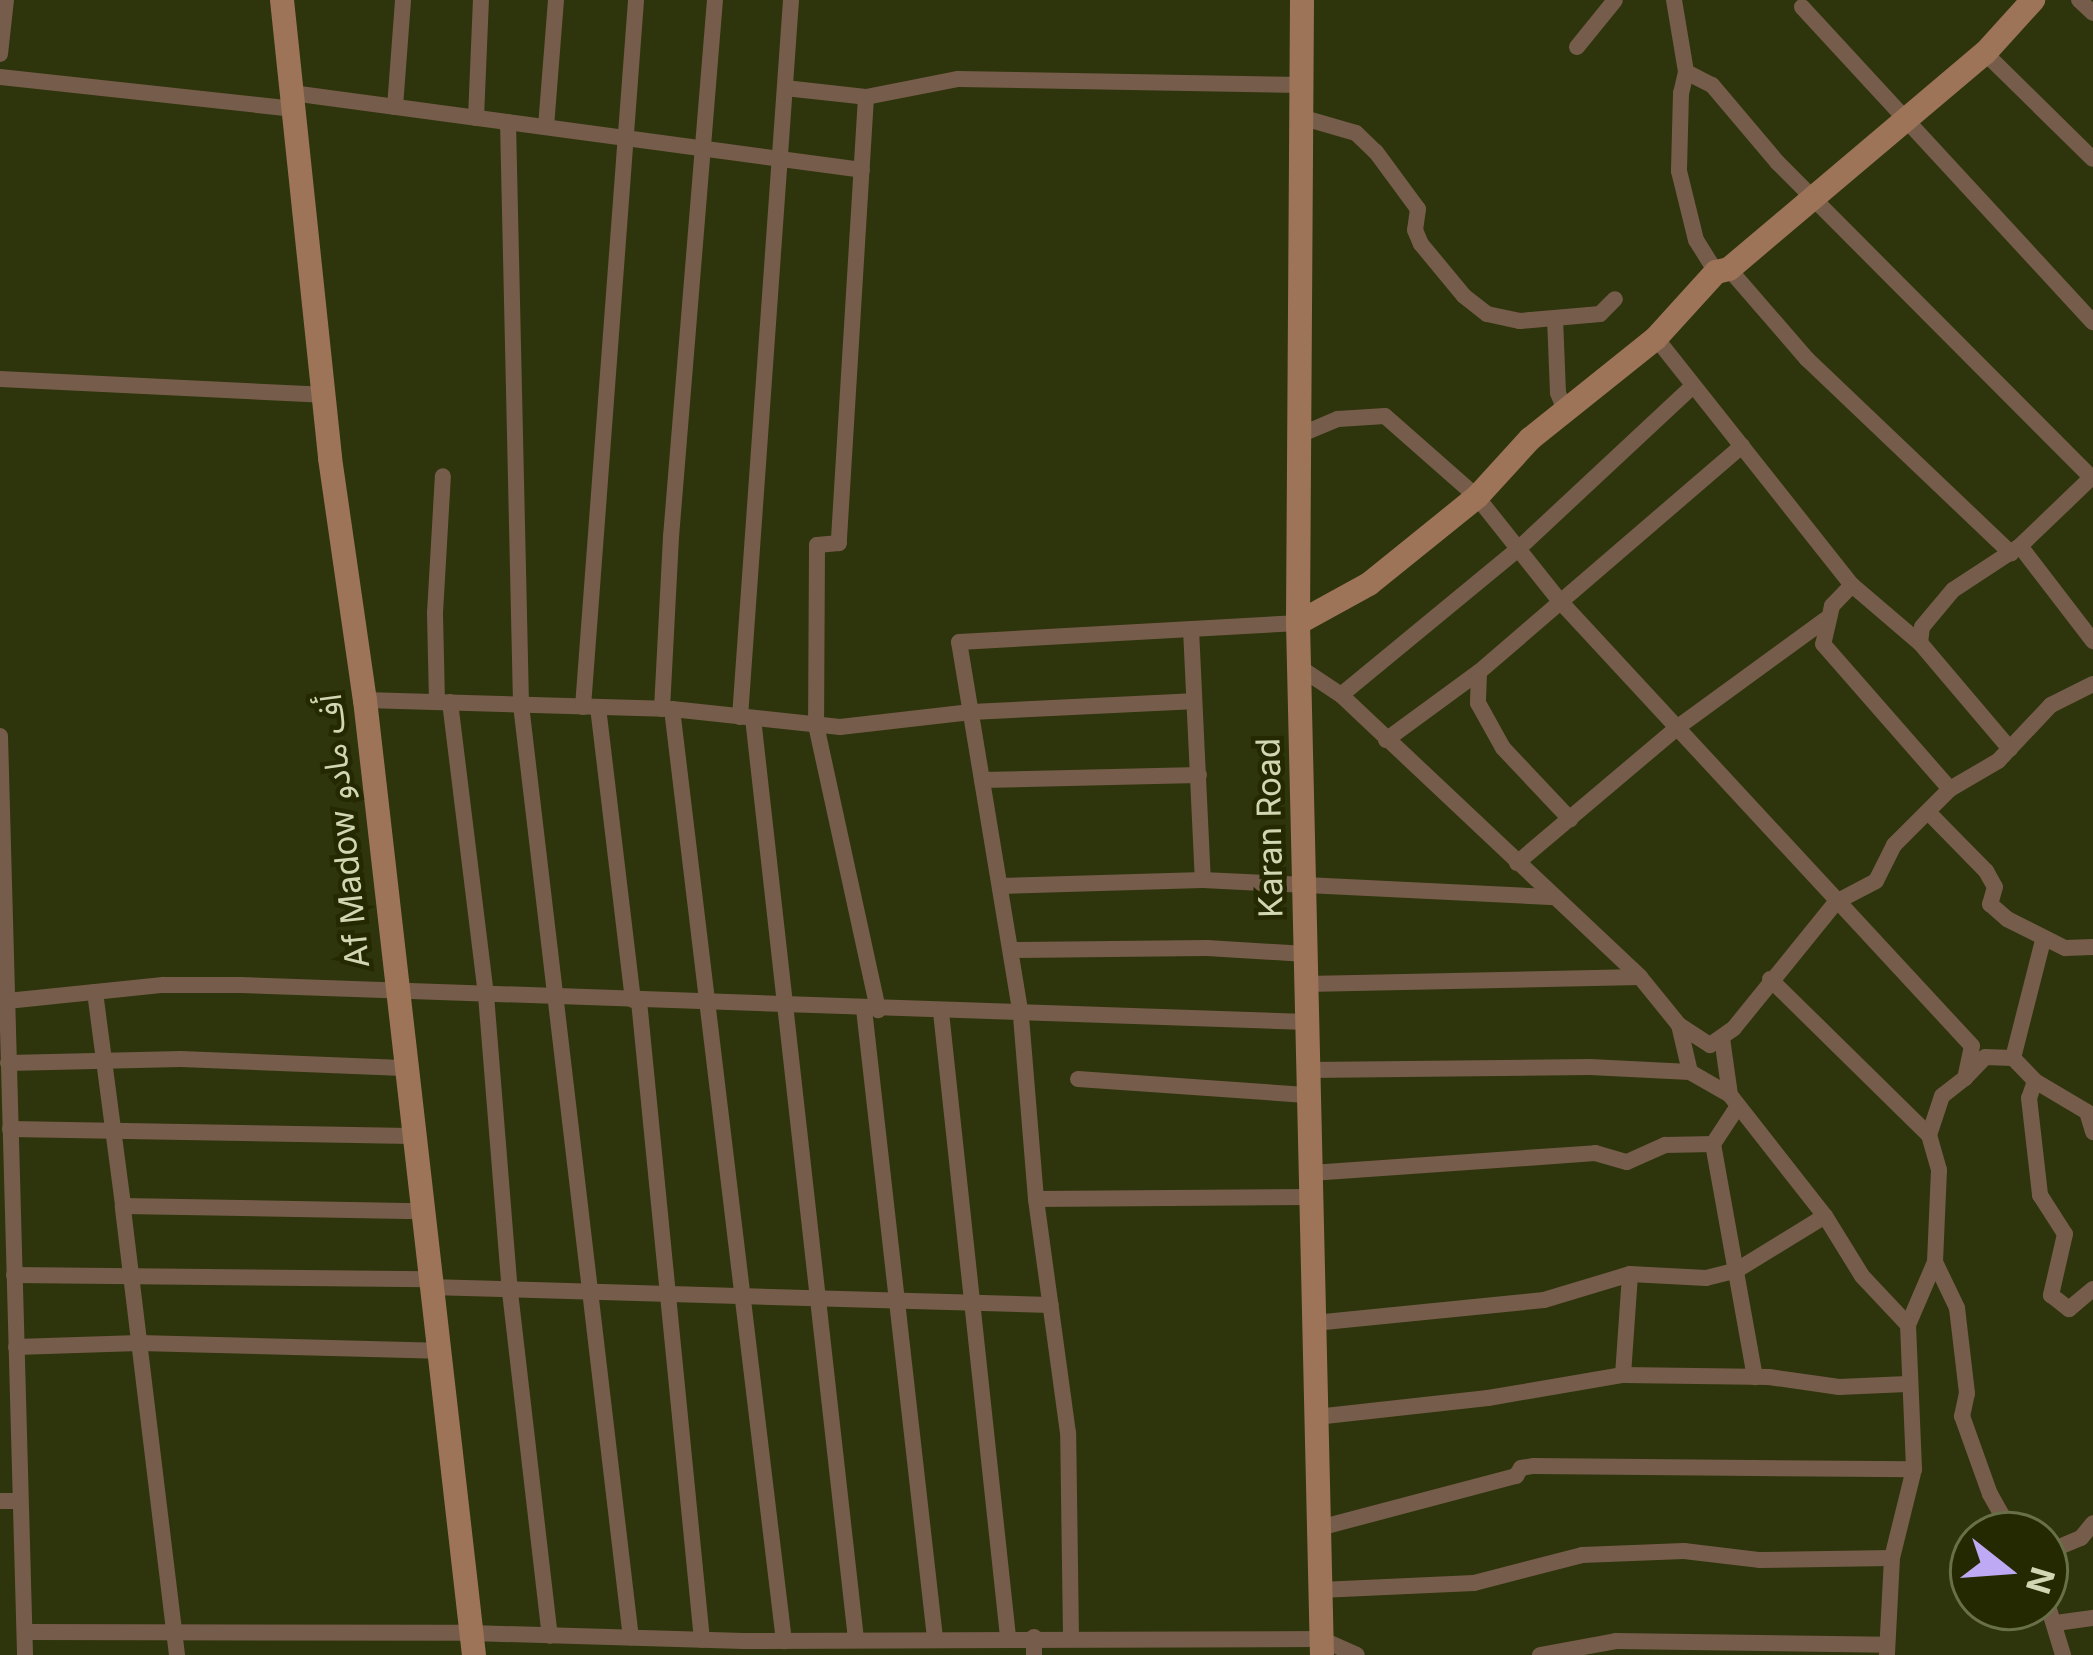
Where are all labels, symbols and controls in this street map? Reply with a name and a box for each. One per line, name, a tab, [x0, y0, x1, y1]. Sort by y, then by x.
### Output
street label: Af Madow أف مادو	[310, 692, 378, 970]
street label: Karan Road	[1249, 738, 1291, 918]
north arrow	[1949, 1511, 2069, 1631]
text: N	[2018, 1563, 2063, 1599]

